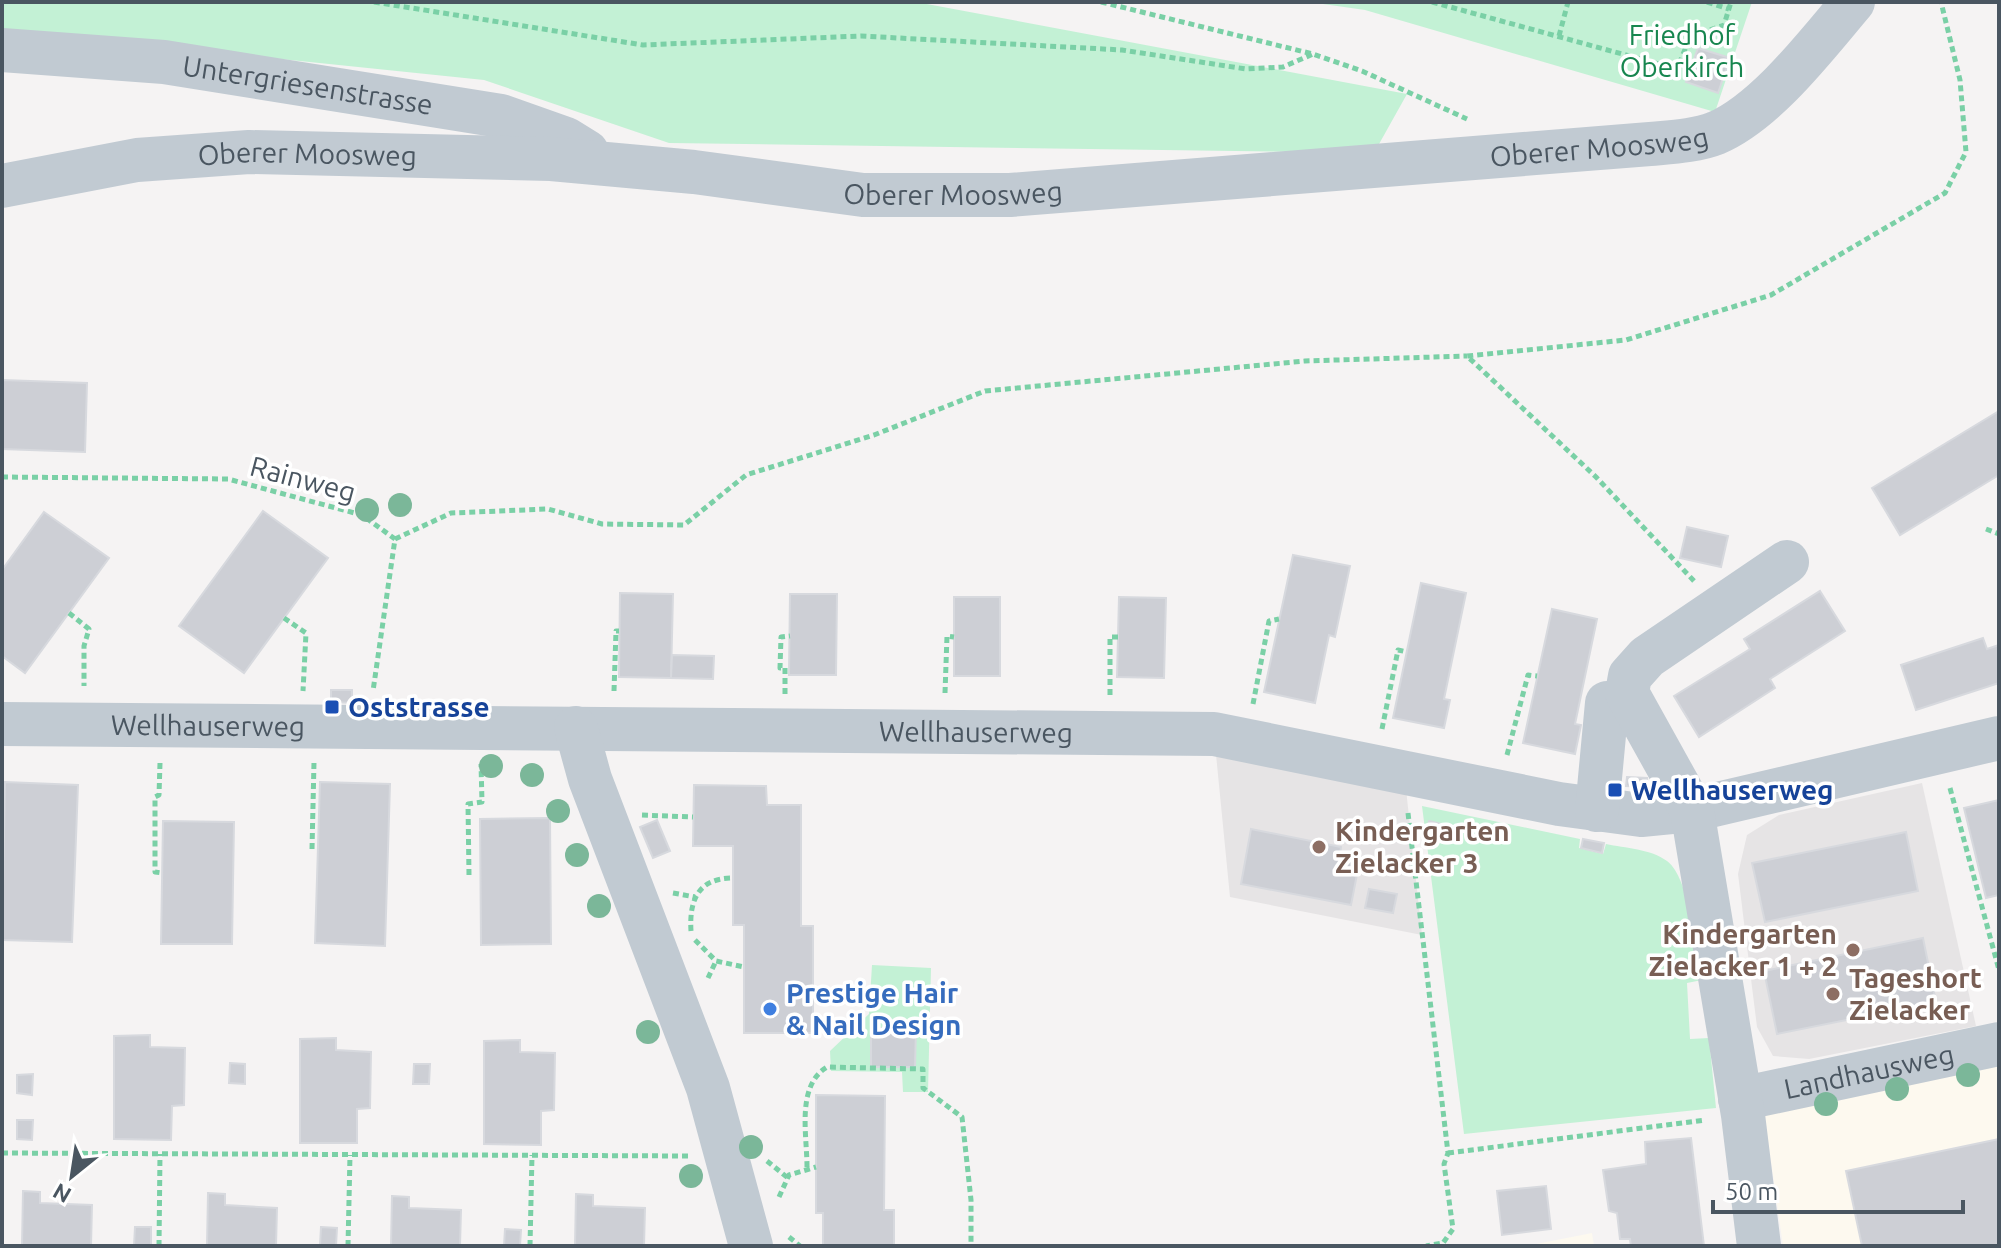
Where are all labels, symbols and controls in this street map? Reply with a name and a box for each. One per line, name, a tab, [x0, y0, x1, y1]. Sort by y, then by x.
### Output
park label: Friedhof Oberkirch	[1620, 19, 1744, 82]
street label: Untergriesenstrasse	[181, 49, 435, 120]
street label: Oberer Moosweg	[1489, 120, 1711, 172]
street label: Oberer Moosweg	[197, 136, 417, 171]
street label: Oberer Moosweg	[842, 175, 1064, 210]
street label: Rainweg	[247, 450, 359, 507]
place label: Oststrasse	[348, 691, 490, 722]
marker: Oststrasse	[323, 698, 341, 716]
street label: Wellhauserweg	[111, 709, 305, 741]
street label: Wellhauserweg	[879, 715, 1073, 748]
place label: Wellhauserweg	[1631, 774, 1834, 805]
marker: Wellhauserweg	[1606, 781, 1624, 799]
place label: Kindergarten Zielacker 3	[1335, 815, 1510, 878]
marker: Kindergarten Zielacker 3	[1310, 838, 1328, 856]
place label: Kindergarten Zielacker 1 + 2	[1649, 918, 1837, 981]
marker: Kindergarten Zielacker 1 + 2	[1844, 941, 1862, 959]
place label: Tageshort Zielacker	[1849, 962, 1982, 1025]
place label: Prestige Hair & Nail Design	[786, 977, 961, 1040]
marker: Tageshort Zielacker	[1824, 985, 1842, 1003]
marker: Prestige Hair & Nail Design	[761, 1000, 779, 1018]
street label: Landhausweg	[1781, 1038, 1957, 1104]
north arrow	[32, 1136, 112, 1216]
scale bar	[1713, 1164, 1963, 1214]
text: 50 m	[1725, 1178, 1778, 1205]
text: N	[48, 1179, 75, 1209]

